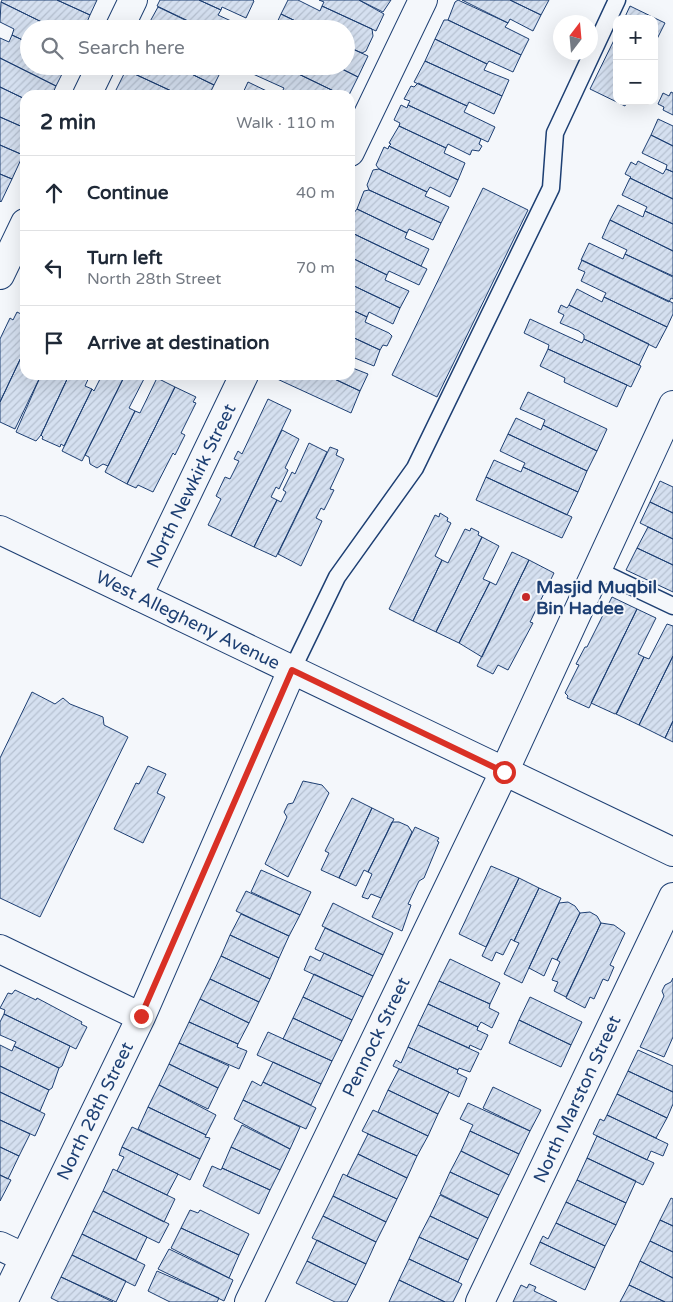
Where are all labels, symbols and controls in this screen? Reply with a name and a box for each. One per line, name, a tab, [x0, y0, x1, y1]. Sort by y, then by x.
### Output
north arrow	[553, 15, 598, 60]
map controls	[613, 15, 658, 105]
button: +	[613, 15, 658, 60]
search box	[20, 20, 355, 75]
icon: search	[38, 34, 66, 62]
text: Search here	[78, 37, 185, 59]
button: −	[613, 60, 658, 105]
text: 2 min	[40, 110, 96, 135]
text: Walk · 110 m	[236, 113, 335, 133]
icon: ahead	[40, 179, 68, 207]
text: Continue	[87, 182, 169, 204]
text: 40 m	[296, 183, 335, 203]
text: Turn left	[87, 247, 163, 269]
icon: left	[40, 254, 68, 282]
text: 70 m	[296, 258, 335, 278]
text: North 28th Street	[87, 269, 221, 289]
icon: arrive	[40, 329, 68, 357]
text: Arrive at destination	[87, 332, 270, 354]
street label: North Newkirk Street	[142, 400, 240, 572]
street label: West Allegheny Avenue	[92, 566, 284, 674]
place label: Masjid Muqbil Bin Hadee	[536, 576, 657, 619]
marker: Masjid Muqbil Bin Hadee	[520, 591, 532, 603]
route start	[493, 761, 516, 784]
street label: Pennock Street	[338, 973, 415, 1100]
route end	[130, 1005, 153, 1028]
street label: North Marston Street	[529, 1012, 626, 1186]
street label: North 28th Street	[52, 1038, 138, 1184]

